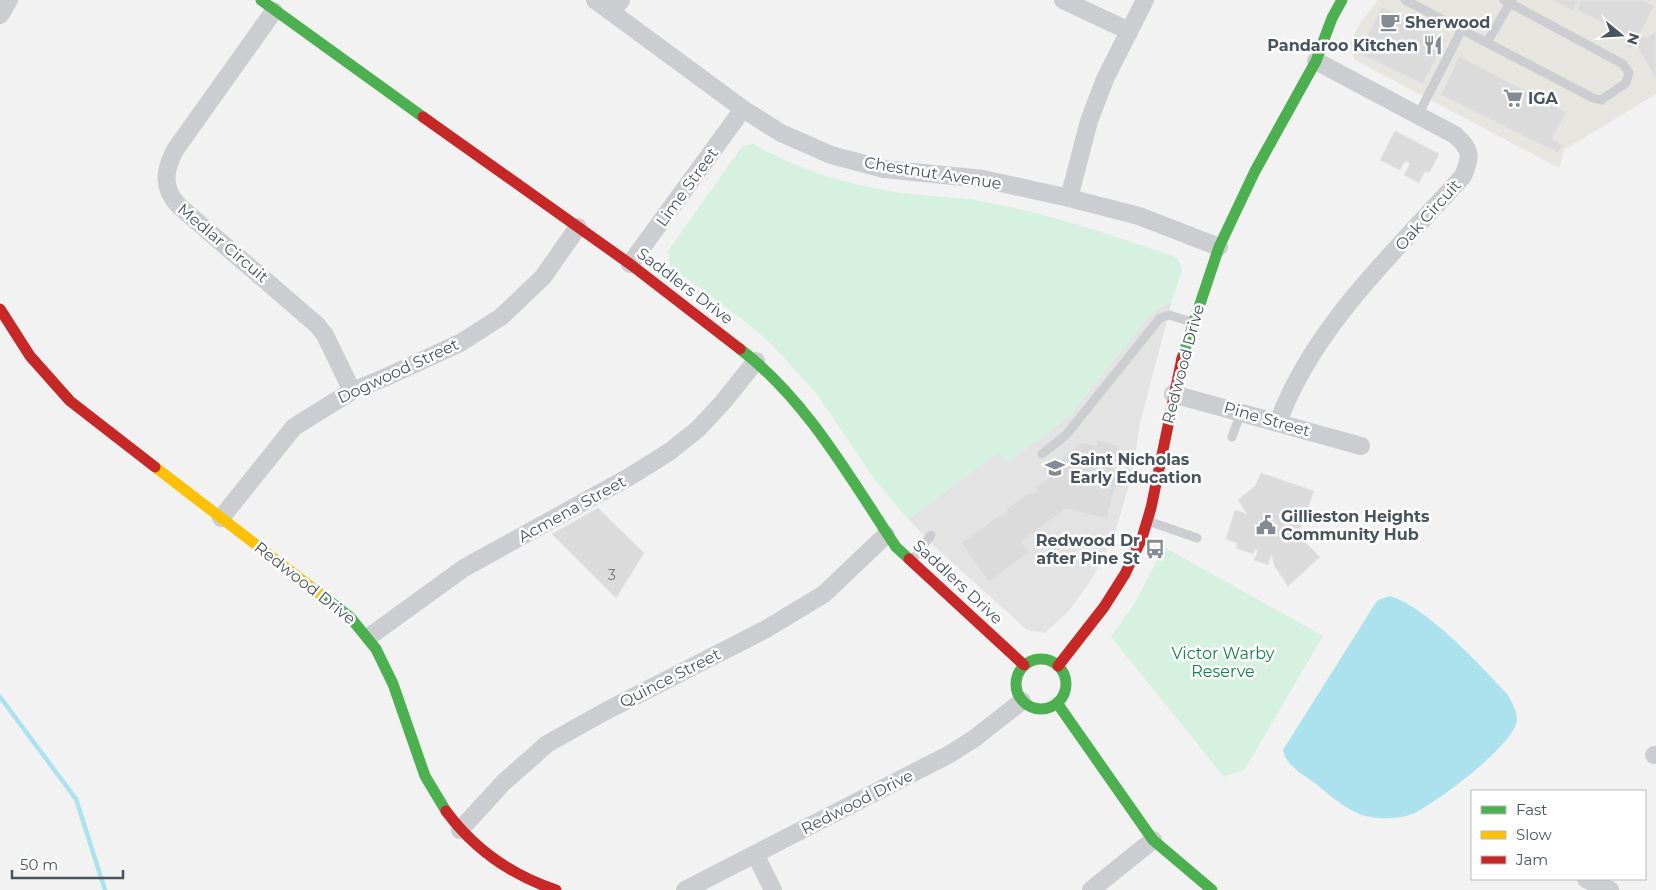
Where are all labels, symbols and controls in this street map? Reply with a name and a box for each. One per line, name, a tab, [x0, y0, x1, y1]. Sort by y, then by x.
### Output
north arrow	[1596, 10, 1646, 60]
cafe icon: Sherwood	[1379, 11, 1401, 33]
place label: Sherwood	[1405, 13, 1490, 32]
text: N	[1623, 31, 1644, 47]
restaurant icon: Pandaroo Kitchen	[1422, 34, 1444, 56]
place label: Pandaroo Kitchen	[1267, 36, 1418, 55]
supermarket icon: IGA	[1502, 87, 1524, 109]
place label: IGA	[1528, 89, 1559, 108]
street label: Lime Street	[652, 143, 722, 230]
street label: Chestnut Avenue	[863, 153, 1003, 193]
street label: Oak Circuit	[1391, 175, 1465, 254]
street label: Medlar Circuit	[174, 200, 273, 287]
street label: Saddlers Drive	[633, 244, 737, 328]
street label: Redwood Drive	[1158, 302, 1208, 426]
street label: Dogwood Street	[334, 334, 462, 407]
street label: Pine Street	[1222, 398, 1313, 441]
place label: Saint Nicholas Early Education	[1070, 450, 1202, 487]
school or university icon: Saint Nicholas Early Education	[1044, 457, 1066, 479]
street label: Acmena Street	[515, 471, 629, 546]
place label: Gillieston Heights Community Hub	[1281, 507, 1430, 544]
public building icon: Gillieston Heights Community Hub	[1255, 514, 1277, 536]
place label: Redwood Dr after Pine St	[1036, 531, 1140, 568]
street label: Saddlers Drive	[909, 536, 1007, 628]
street label: Redwood Drive	[251, 538, 359, 628]
bus stop icon: Redwood Dr after Pine St	[1144, 538, 1166, 560]
house number: 3	[608, 566, 616, 584]
street label: Quince Street	[617, 644, 724, 712]
park label: Victor Warby Reserve	[1171, 644, 1275, 681]
street label: Redwood Drive	[798, 766, 916, 838]
legend	[1471, 790, 1646, 880]
text: Fast	[1516, 800, 1547, 819]
text: Slow	[1516, 825, 1552, 844]
scale bar	[12, 848, 124, 880]
text: Jam	[1515, 850, 1548, 869]
text: 50 m	[20, 855, 58, 874]

